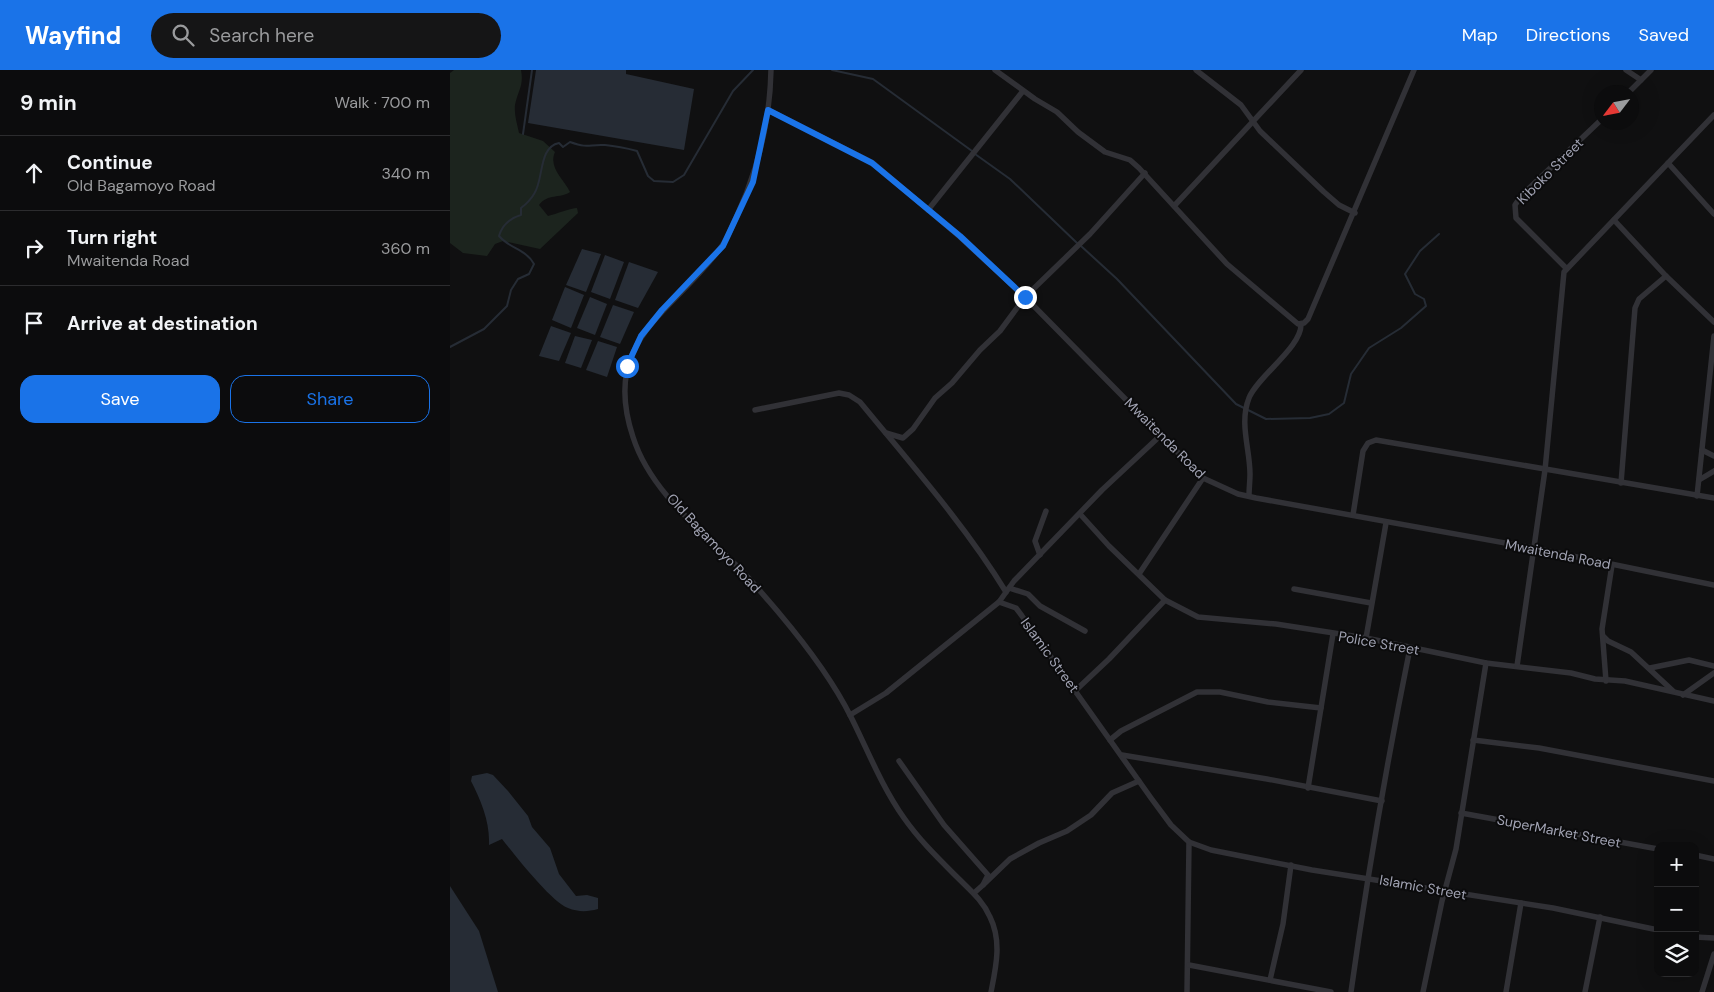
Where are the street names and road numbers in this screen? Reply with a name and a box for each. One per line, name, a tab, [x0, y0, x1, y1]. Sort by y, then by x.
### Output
street label: Kiboko Street	[1513, 134, 1587, 208]
street label: Mwaitenda Road	[1121, 394, 1209, 482]
street label: Old Bagamoyo Road	[663, 489, 765, 597]
street label: Mwaitenda Road	[1504, 535, 1612, 573]
street label: Islamic Street	[1017, 614, 1083, 696]
street label: Police Street	[1337, 627, 1421, 659]
street label: SuperMarket Street	[1496, 810, 1622, 852]
street label: Islamic Street	[1378, 870, 1468, 904]

